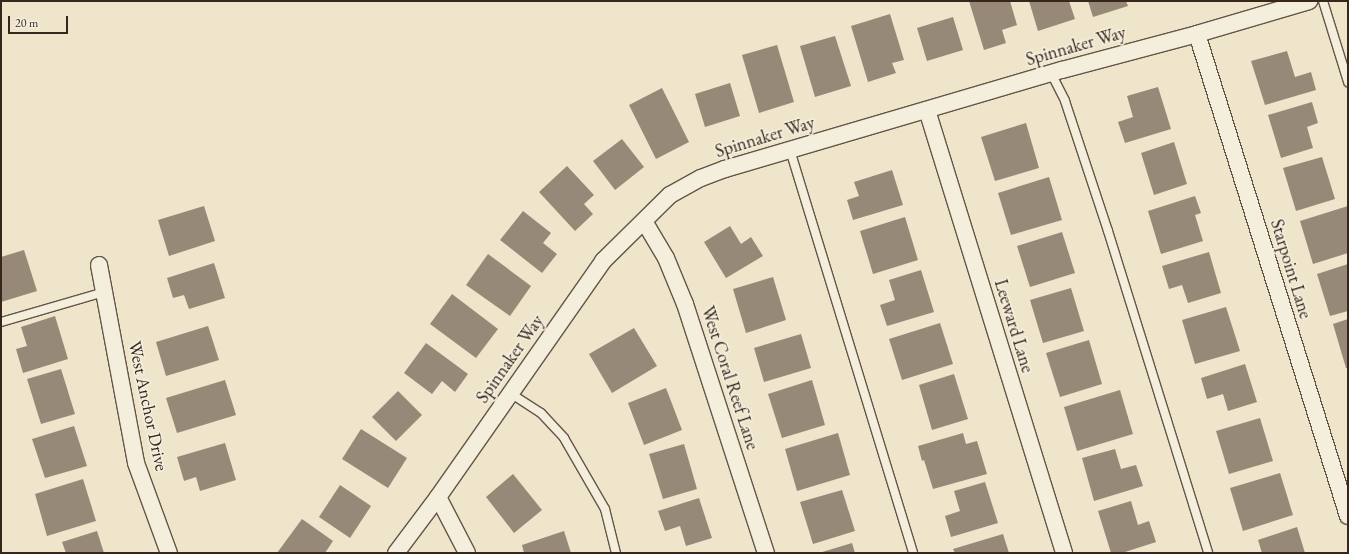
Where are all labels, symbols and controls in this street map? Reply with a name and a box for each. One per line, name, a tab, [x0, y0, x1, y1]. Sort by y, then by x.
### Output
scale bar	[10, 8, 70, 34]
text: 20 m	[15, 15, 38, 31]
street label: Spinnaker Way	[1024, 21, 1128, 71]
street label: Spinnaker Way	[713, 112, 817, 162]
street label: Starpoint Lane	[1266, 217, 1316, 321]
street label: Leeward Lane	[990, 277, 1038, 375]
street label: West Coral Reef Lane	[697, 303, 763, 453]
street label: Spinnaker Way	[472, 311, 548, 407]
street label: West Anchor Drive	[124, 339, 172, 473]

